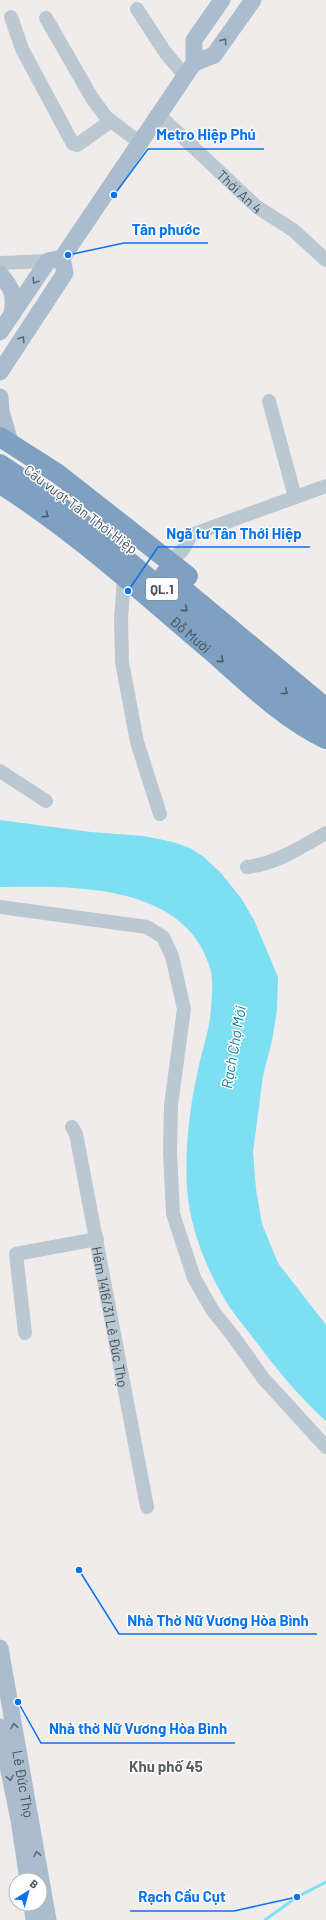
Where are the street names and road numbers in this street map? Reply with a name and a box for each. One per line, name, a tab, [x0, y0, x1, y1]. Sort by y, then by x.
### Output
street label: Thới An 4	[214, 166, 265, 217]
street label: Cầu vượt Tân Thới Hiệp	[21, 461, 141, 557]
road number: QL.1	[146, 578, 178, 600]
street label: Đỗ Mười	[167, 612, 215, 656]
street label: Hẻm 1416/31 Lê Đức Thọ	[89, 1245, 133, 1389]
street label: Lê Đức Thọ	[10, 1749, 38, 1819]

